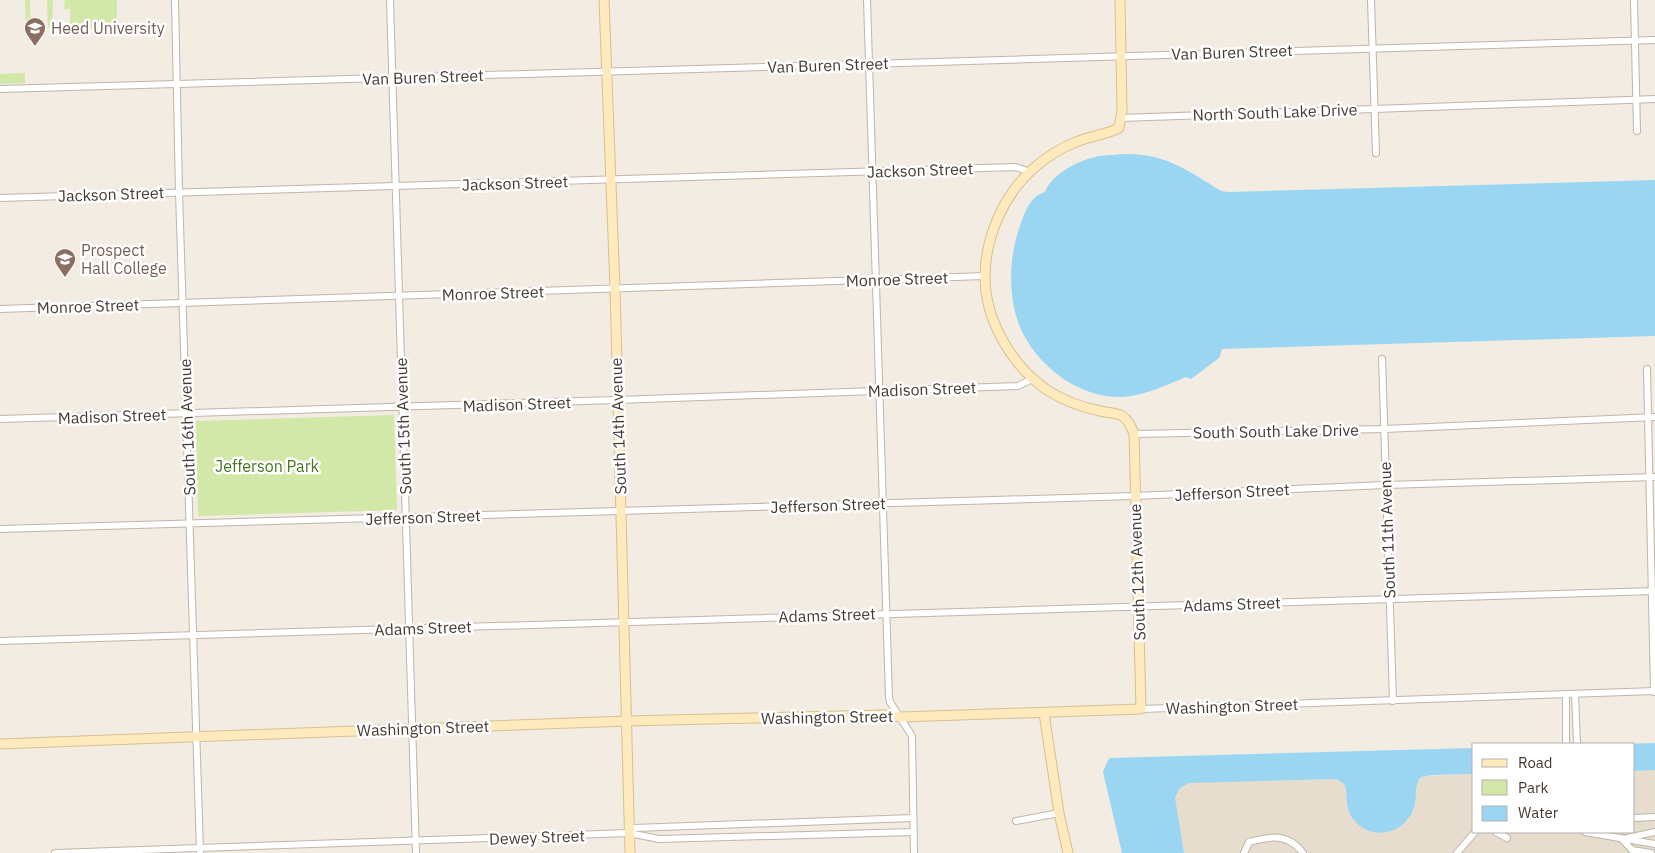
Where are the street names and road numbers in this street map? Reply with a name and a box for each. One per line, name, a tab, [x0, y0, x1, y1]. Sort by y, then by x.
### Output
street label: Van Buren Street	[1171, 40, 1293, 64]
street label: Van Buren Street	[767, 53, 889, 77]
street label: Van Buren Street	[362, 65, 484, 89]
street label: North South Lake Drive	[1192, 99, 1358, 125]
street label: Jackson Street	[866, 158, 974, 182]
street label: Jackson Street	[461, 171, 569, 195]
street label: Jackson Street	[57, 182, 165, 206]
street label: Monroe Street	[846, 267, 948, 291]
street label: Monroe Street	[442, 281, 544, 305]
street label: Monroe Street	[37, 294, 139, 318]
street label: South 15th Avenue	[391, 357, 415, 495]
street label: South 14th Avenue	[606, 357, 630, 495]
street label: South 16th Avenue	[175, 358, 199, 496]
street label: Madison Street	[868, 377, 976, 401]
street label: Madison Street	[463, 392, 571, 416]
street label: Madison Street	[58, 404, 166, 428]
street label: South South Lake Drive	[1193, 420, 1359, 442]
street label: South 11th Avenue	[1375, 461, 1399, 599]
street label: Jefferson Street	[1174, 479, 1290, 505]
street label: Jefferson Street	[770, 493, 886, 517]
street label: South 12th Avenue	[1125, 503, 1149, 641]
street label: Jefferson Street	[365, 505, 481, 529]
street label: Adams Street	[1183, 592, 1281, 616]
street label: Adams Street	[778, 603, 876, 627]
street label: Adams Street	[374, 616, 472, 640]
street label: Washington Street	[1166, 694, 1298, 718]
street label: Washington Street	[761, 706, 893, 728]
street label: Washington Street	[357, 716, 489, 740]
street label: Dewey Street	[489, 825, 585, 849]

